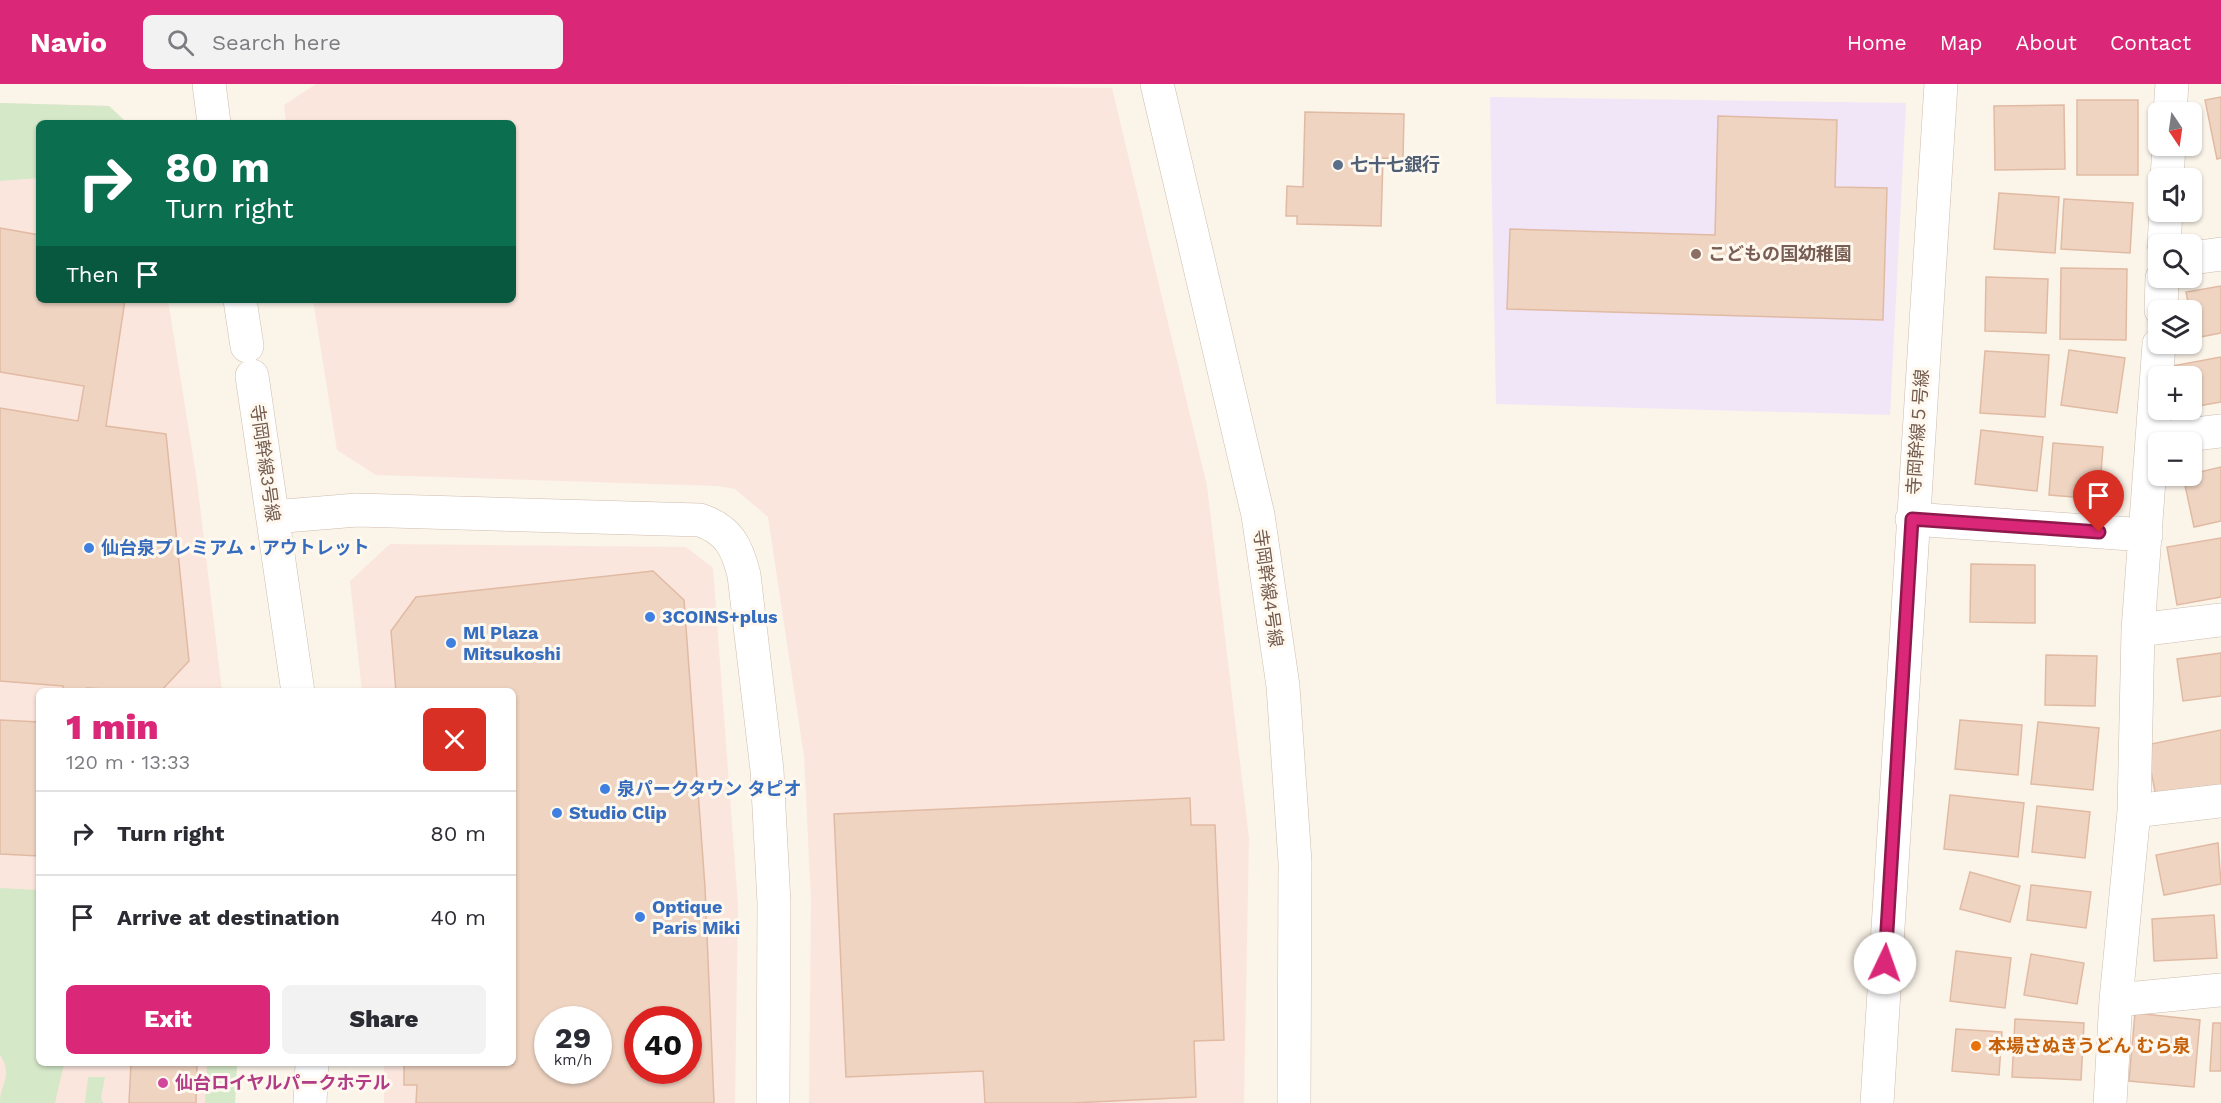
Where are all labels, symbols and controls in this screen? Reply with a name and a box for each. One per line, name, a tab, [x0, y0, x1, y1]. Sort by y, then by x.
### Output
search box	[143, 15, 563, 69]
text: Navio	[30, 26, 107, 59]
icon: search	[164, 26, 197, 59]
text: Search here	[212, 30, 341, 55]
text: Home	[1847, 30, 1907, 55]
text: Map	[1940, 30, 1983, 55]
text: About	[2016, 30, 2077, 55]
text: Contact	[2110, 30, 2191, 55]
north arrow	[2148, 102, 2202, 156]
map controls	[2148, 102, 2202, 486]
text: 80 m	[165, 143, 270, 192]
icon: right	[66, 144, 144, 222]
place label: 七十七銀行	[1350, 154, 1440, 175]
marker: 七十七銀行	[1331, 158, 1345, 172]
button: sound	[2148, 168, 2202, 222]
text: Turn right	[165, 193, 294, 225]
button: search	[2148, 234, 2202, 288]
place label: こどもの国幼稚園	[1708, 243, 1852, 264]
marker: こどもの国幼稚園	[1689, 247, 1703, 261]
icon: arrive	[131, 258, 164, 291]
text: Then	[66, 262, 119, 287]
button: layers	[2148, 300, 2202, 354]
button: +	[2148, 366, 2202, 420]
street label: 寺岡幹線５号線	[1903, 368, 1932, 496]
street label: 寺岡幹線3号線	[247, 403, 284, 523]
button: −	[2148, 432, 2202, 486]
pin	[2073, 470, 2124, 532]
icon: arrive	[2082, 479, 2115, 512]
street label: 寺岡幹線4号線	[1250, 528, 1287, 648]
place label: 仙台泉プレミアム・アウトレット	[101, 537, 370, 558]
marker: 仙台泉プレミアム・アウトレット	[82, 541, 96, 555]
place label: 3COINS+plus	[662, 606, 778, 627]
marker: 3COINS+plus	[643, 610, 657, 624]
place label: Ml Plaza Mitsukoshi	[463, 622, 561, 664]
marker: Ml Plaza Mitsukoshi	[444, 636, 458, 650]
text: 1 min	[66, 706, 159, 748]
button: close	[423, 708, 486, 771]
text: 120 m · 13:33	[66, 750, 190, 774]
place label: 泉パークタウン タピオ	[617, 778, 801, 799]
marker: 泉パークタウン タピオ	[598, 782, 612, 796]
place label: Studio Clip	[569, 802, 667, 823]
marker: Studio Clip	[550, 806, 564, 820]
icon: right	[66, 817, 99, 850]
text: Turn right	[117, 821, 224, 846]
text: 80 m	[430, 821, 486, 846]
place label: Optique Paris Miki	[652, 896, 740, 938]
icon: arrive	[66, 901, 99, 934]
text: Arrive at destination	[117, 905, 340, 930]
text: 40 m	[430, 905, 486, 930]
marker: Optique Paris Miki	[633, 910, 647, 924]
position arrow	[1853, 931, 1917, 995]
button: Exit	[66, 985, 270, 1054]
button: Share	[282, 985, 486, 1054]
speed limit sign: 40	[624, 1006, 702, 1084]
text: 29	[555, 1020, 591, 1055]
place label: 本場さぬきうどん むら泉	[1988, 1035, 2190, 1056]
marker: 本場さぬきうどん むら泉	[1969, 1039, 1983, 1053]
text: km/h	[554, 1051, 592, 1069]
place label: 仙台ロイヤルパークホテル	[175, 1072, 390, 1093]
marker: 仙台ロイヤルパークホテル	[156, 1076, 170, 1090]

